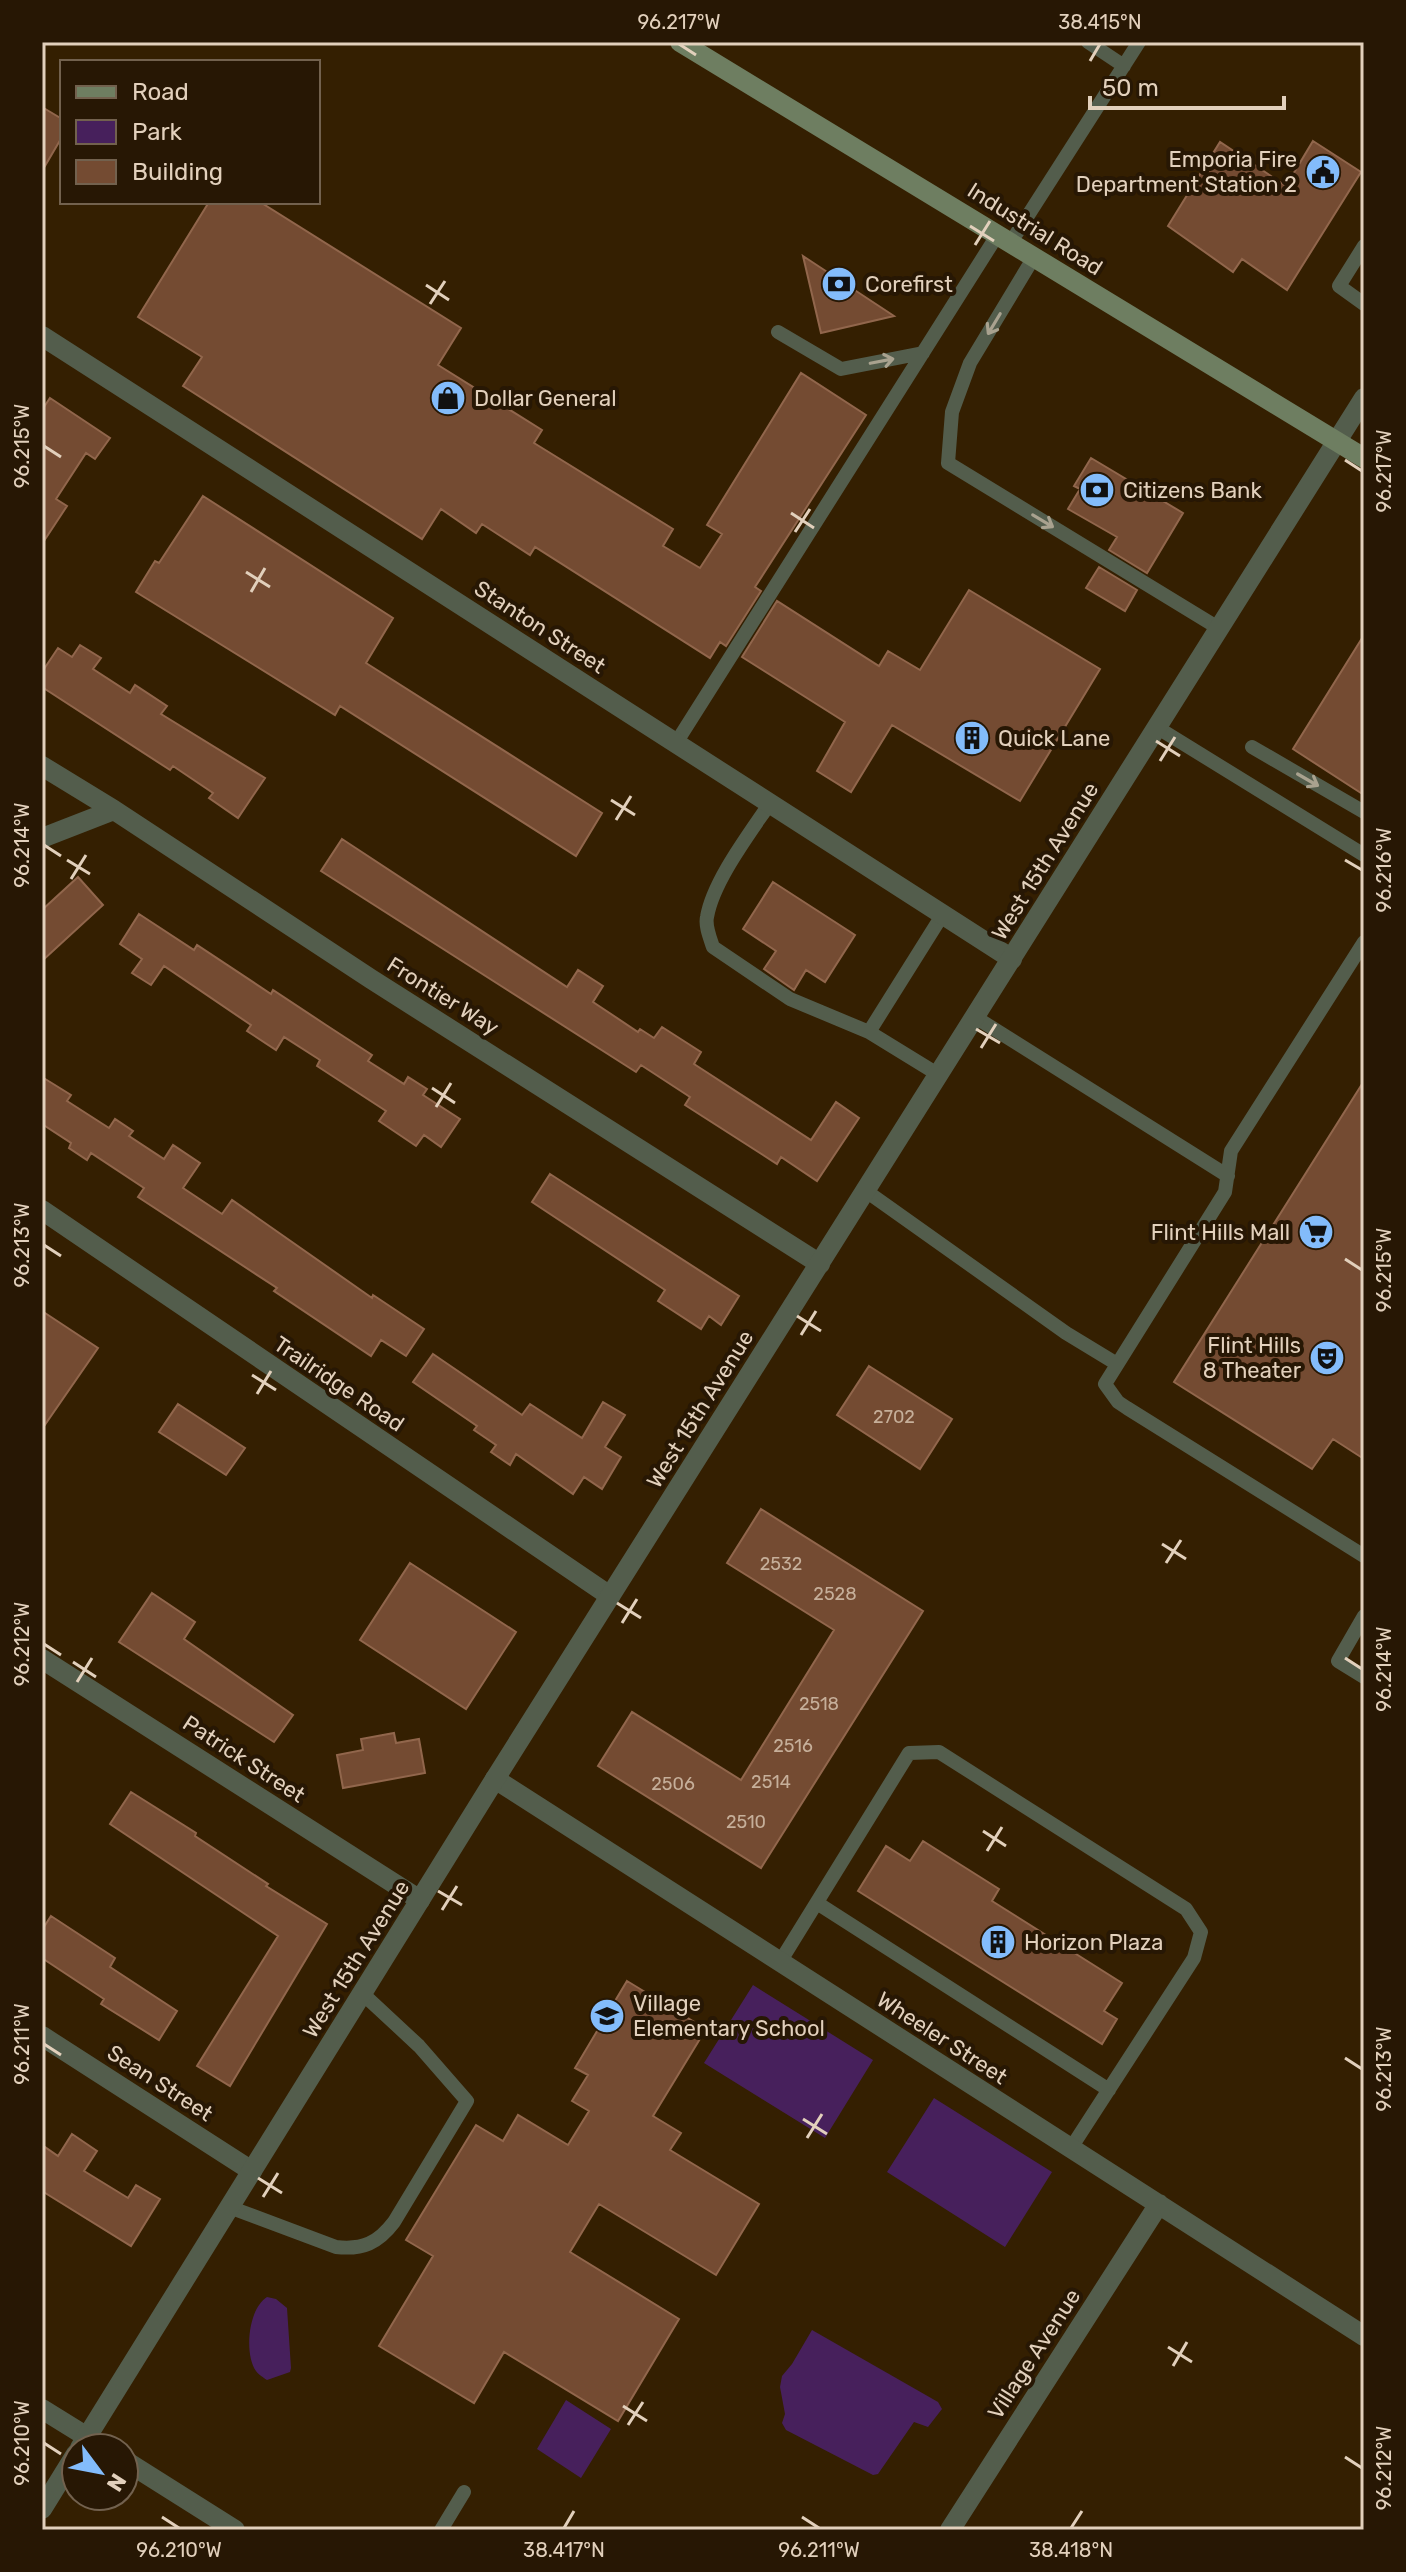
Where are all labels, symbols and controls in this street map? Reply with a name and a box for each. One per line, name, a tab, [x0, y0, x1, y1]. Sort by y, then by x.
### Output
text: 96.217°W	[637, 10, 721, 34]
text: 38.415°N	[1058, 10, 1142, 34]
legend	[60, 60, 320, 204]
scale bar	[1090, 60, 1284, 110]
text: 50 m	[1102, 74, 1159, 102]
text: Road	[132, 78, 189, 106]
text: Park	[132, 118, 183, 146]
place label: Emporia Fire Department Station 2	[1076, 146, 1297, 198]
public building icon: Emporia Fire Department Station 2	[1304, 153, 1342, 191]
text: Building	[132, 158, 223, 186]
street label: Industrial Road	[962, 177, 1108, 281]
bank icon: Corefirst	[820, 265, 858, 303]
place label: Corefirst	[865, 271, 953, 298]
one-way arrow	[986, 312, 1002, 335]
one-way arrow	[869, 353, 894, 368]
shop icon: Dollar General	[429, 379, 467, 417]
place label: Dollar General	[474, 385, 617, 412]
text: 96.215°W	[10, 404, 34, 488]
text: 96.217°W	[1372, 429, 1396, 513]
bank icon: Citizens Bank	[1078, 471, 1116, 509]
place label: Citizens Bank	[1123, 477, 1262, 504]
one-way arrow	[1031, 513, 1054, 529]
street label: Stanton Street	[469, 575, 611, 680]
building icon: Quick Lane	[953, 719, 991, 757]
place label: Quick Lane	[998, 725, 1110, 752]
one-way arrow	[1296, 772, 1319, 788]
street label: West 15th Avenue	[986, 777, 1104, 945]
text: 96.214°W	[10, 802, 34, 888]
text: 96.216°W	[1372, 828, 1396, 912]
street label: Frontier Way	[382, 951, 504, 1041]
text: 96.213°W	[10, 1203, 34, 1287]
supermarket icon: Flint Hills Mall	[1297, 1213, 1335, 1251]
place label: Flint Hills Mall	[1151, 1219, 1290, 1246]
text: 96.215°W	[1372, 1228, 1396, 1312]
street label: West 15th Avenue	[641, 1325, 759, 1493]
street label: Trailridge Road	[269, 1330, 409, 1438]
place label: Flint Hills 8 Theater	[1203, 1332, 1302, 1384]
theatre icon: Flint Hills 8 Theater	[1308, 1339, 1346, 1377]
house number: 2702	[873, 1406, 915, 1428]
house number: 2532	[760, 1553, 802, 1575]
house number: 2528	[813, 1583, 857, 1605]
text: 96.212°W	[10, 1602, 34, 1686]
text: 96.214°W	[1372, 1626, 1396, 1712]
house number: 2518	[799, 1693, 839, 1715]
street label: Patrick Street	[178, 1709, 311, 1809]
house number: 2516	[773, 1735, 813, 1757]
house number: 2514	[751, 1771, 791, 1793]
house number: 2506	[651, 1773, 695, 1795]
house number: 2510	[726, 1811, 766, 1833]
street label: West 15th Avenue	[297, 1875, 415, 2043]
building icon: Horizon Plaza	[979, 1923, 1017, 1961]
place label: Horizon Plaza	[1024, 1929, 1163, 1956]
street label: Wheeler Street	[872, 1986, 1013, 2090]
place label: Village Elementary School	[633, 1990, 825, 2042]
school or university icon: Village Elementary School	[588, 1997, 626, 2035]
text: 96.211°W	[10, 2003, 34, 2085]
text: 96.213°W	[1372, 2027, 1396, 2111]
street label: Sean Street	[102, 2039, 218, 2127]
street label: Village Avenue	[982, 2284, 1086, 2424]
text: 96.210°W	[10, 2400, 34, 2486]
text: 96.212°W	[1372, 2426, 1396, 2510]
north arrow	[60, 2432, 140, 2512]
text: N	[101, 2468, 132, 2496]
text: 96.210°W	[136, 2538, 222, 2562]
text: 38.417°N	[523, 2538, 605, 2562]
text: 96.211°W	[778, 2538, 860, 2562]
text: 38.418°N	[1029, 2538, 1113, 2562]

